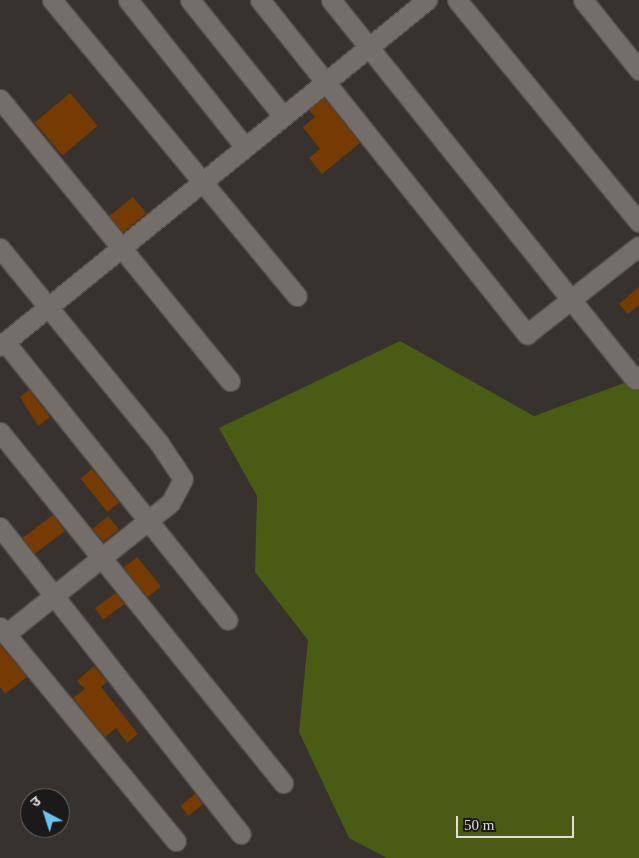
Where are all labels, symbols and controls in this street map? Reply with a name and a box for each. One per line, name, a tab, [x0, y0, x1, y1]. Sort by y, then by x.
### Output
north arrow	[20, 788, 70, 838]
text: उ	[28, 794, 44, 810]
scale bar	[459, 806, 576, 838]
text: 50 m	[464, 817, 494, 833]

